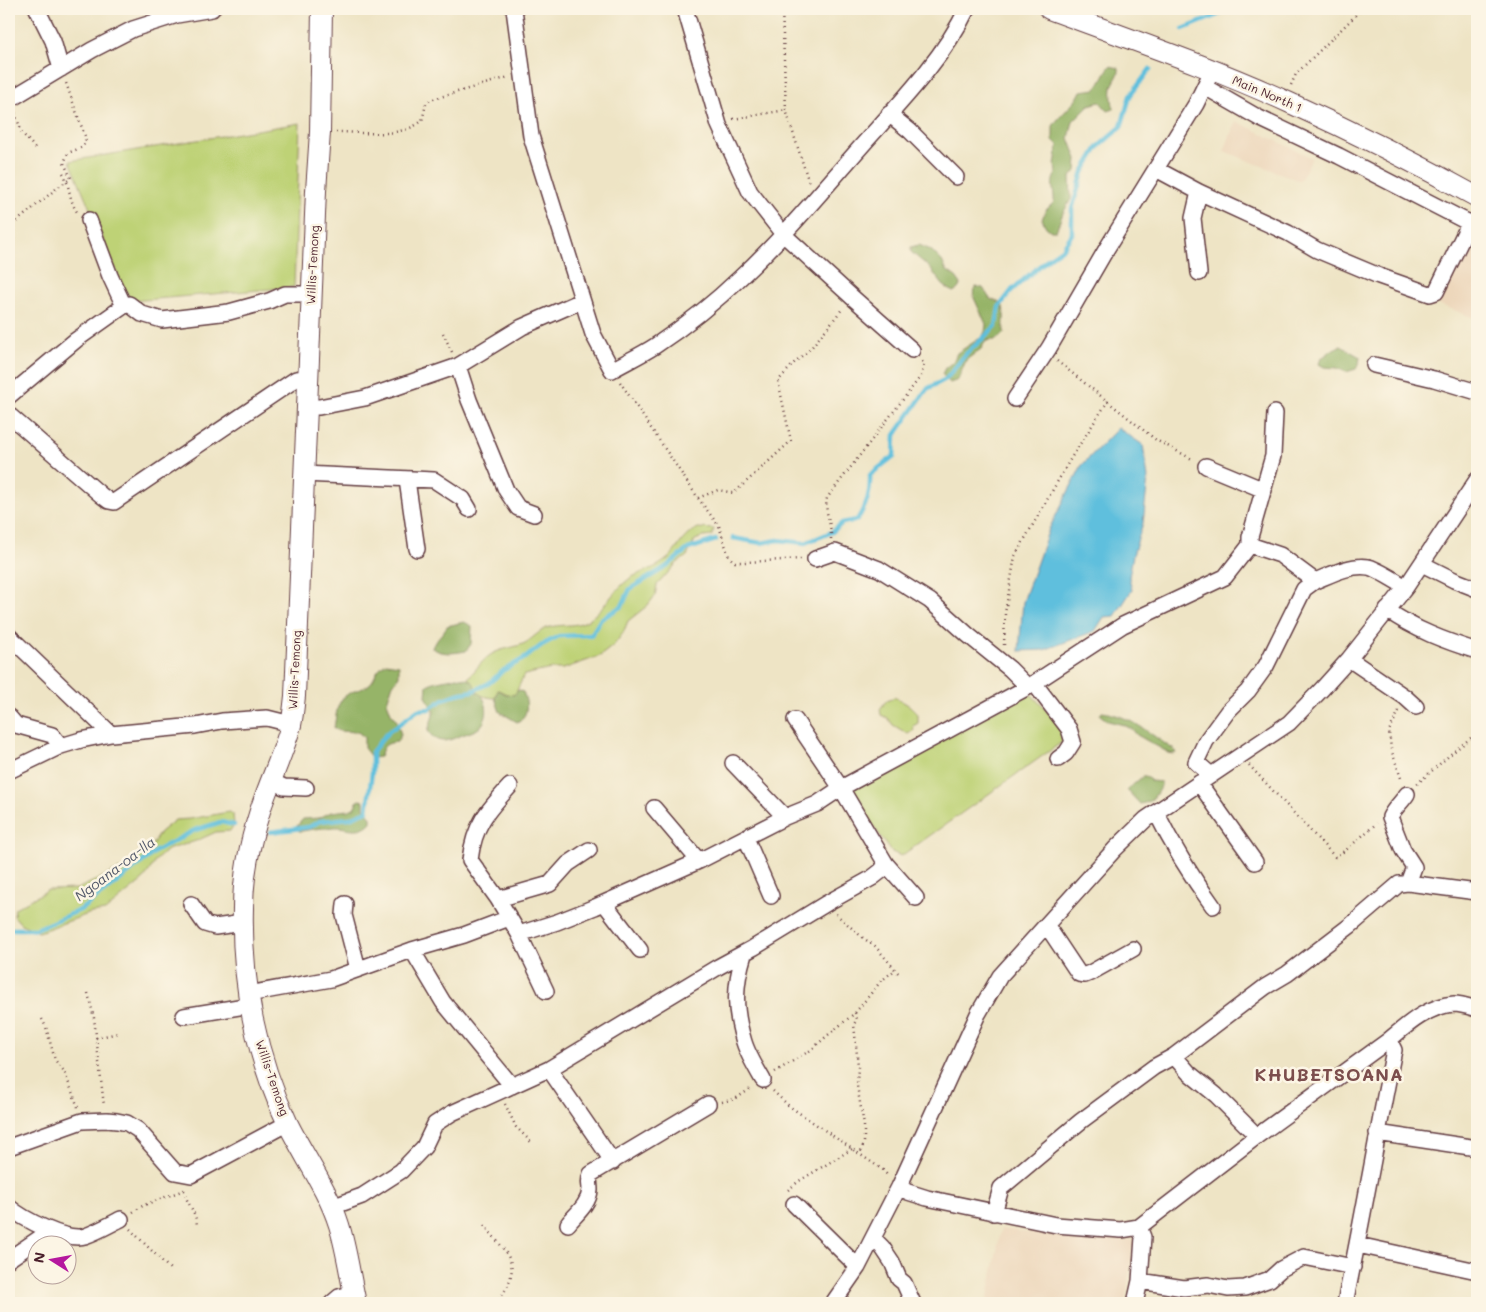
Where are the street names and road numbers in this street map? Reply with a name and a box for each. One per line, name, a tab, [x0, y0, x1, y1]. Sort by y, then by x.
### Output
street label: Main North 1	[1230, 71, 1305, 115]
street label: Willis-Temong	[302, 225, 322, 305]
street label: Willis-Temong	[284, 630, 304, 710]
street label: Willis-Temong	[252, 1038, 293, 1118]

